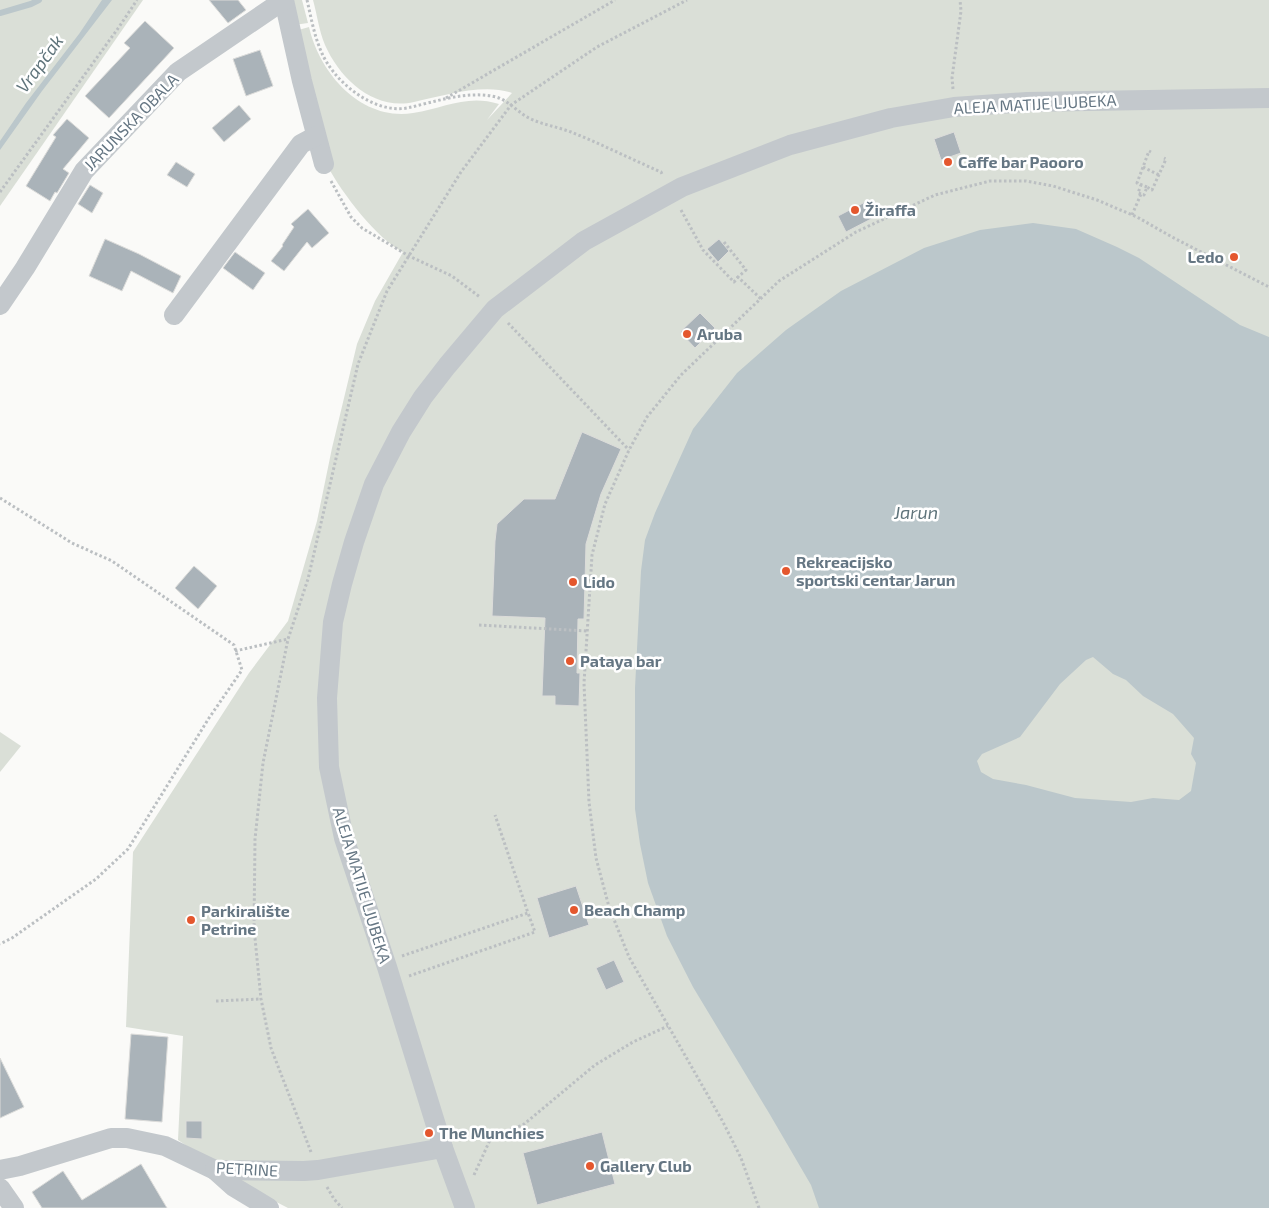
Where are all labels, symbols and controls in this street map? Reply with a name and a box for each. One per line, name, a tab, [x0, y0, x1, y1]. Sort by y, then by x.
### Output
water label: Vrapčak	[11, 30, 68, 97]
street label: JARUNSKA OBALA	[80, 69, 182, 174]
street label: ALEJA MATIJE LJUBEKA	[953, 90, 1117, 117]
place label: Caffe bar Paooro	[958, 152, 1084, 171]
marker: Caffe bar Paooro	[942, 156, 954, 168]
place label: Žiraffa	[865, 200, 916, 219]
marker: Žiraffa	[849, 204, 861, 216]
place label: Ledo	[1187, 247, 1224, 266]
marker: Ledo	[1228, 251, 1240, 263]
place label: Aruba	[697, 324, 742, 343]
marker: Aruba	[681, 328, 693, 340]
water label: Jarun	[893, 501, 938, 523]
place label: Rekreacijsko sportski centar Jarun	[796, 552, 955, 589]
marker: Rekreacijsko sportski centar Jarun	[780, 565, 792, 577]
place label: Lido	[583, 572, 615, 591]
marker: Lido	[567, 576, 579, 588]
place label: Pataya bar	[580, 651, 662, 671]
marker: Pataya bar	[564, 655, 576, 667]
street label: ALEJA MATIJE LJUBEKA	[330, 804, 395, 966]
place label: Beach Champ	[584, 900, 685, 919]
place label: Parkiralište Petrine	[201, 901, 290, 938]
marker: Beach Champ	[568, 904, 580, 916]
marker: Parkiralište Petrine	[185, 914, 197, 926]
place label: The Munchies	[439, 1123, 544, 1142]
marker: The Munchies	[423, 1127, 435, 1139]
place label: Gallery Club	[600, 1156, 692, 1176]
street label: PETRINE	[216, 1157, 279, 1180]
marker: Gallery Club	[584, 1160, 596, 1172]

